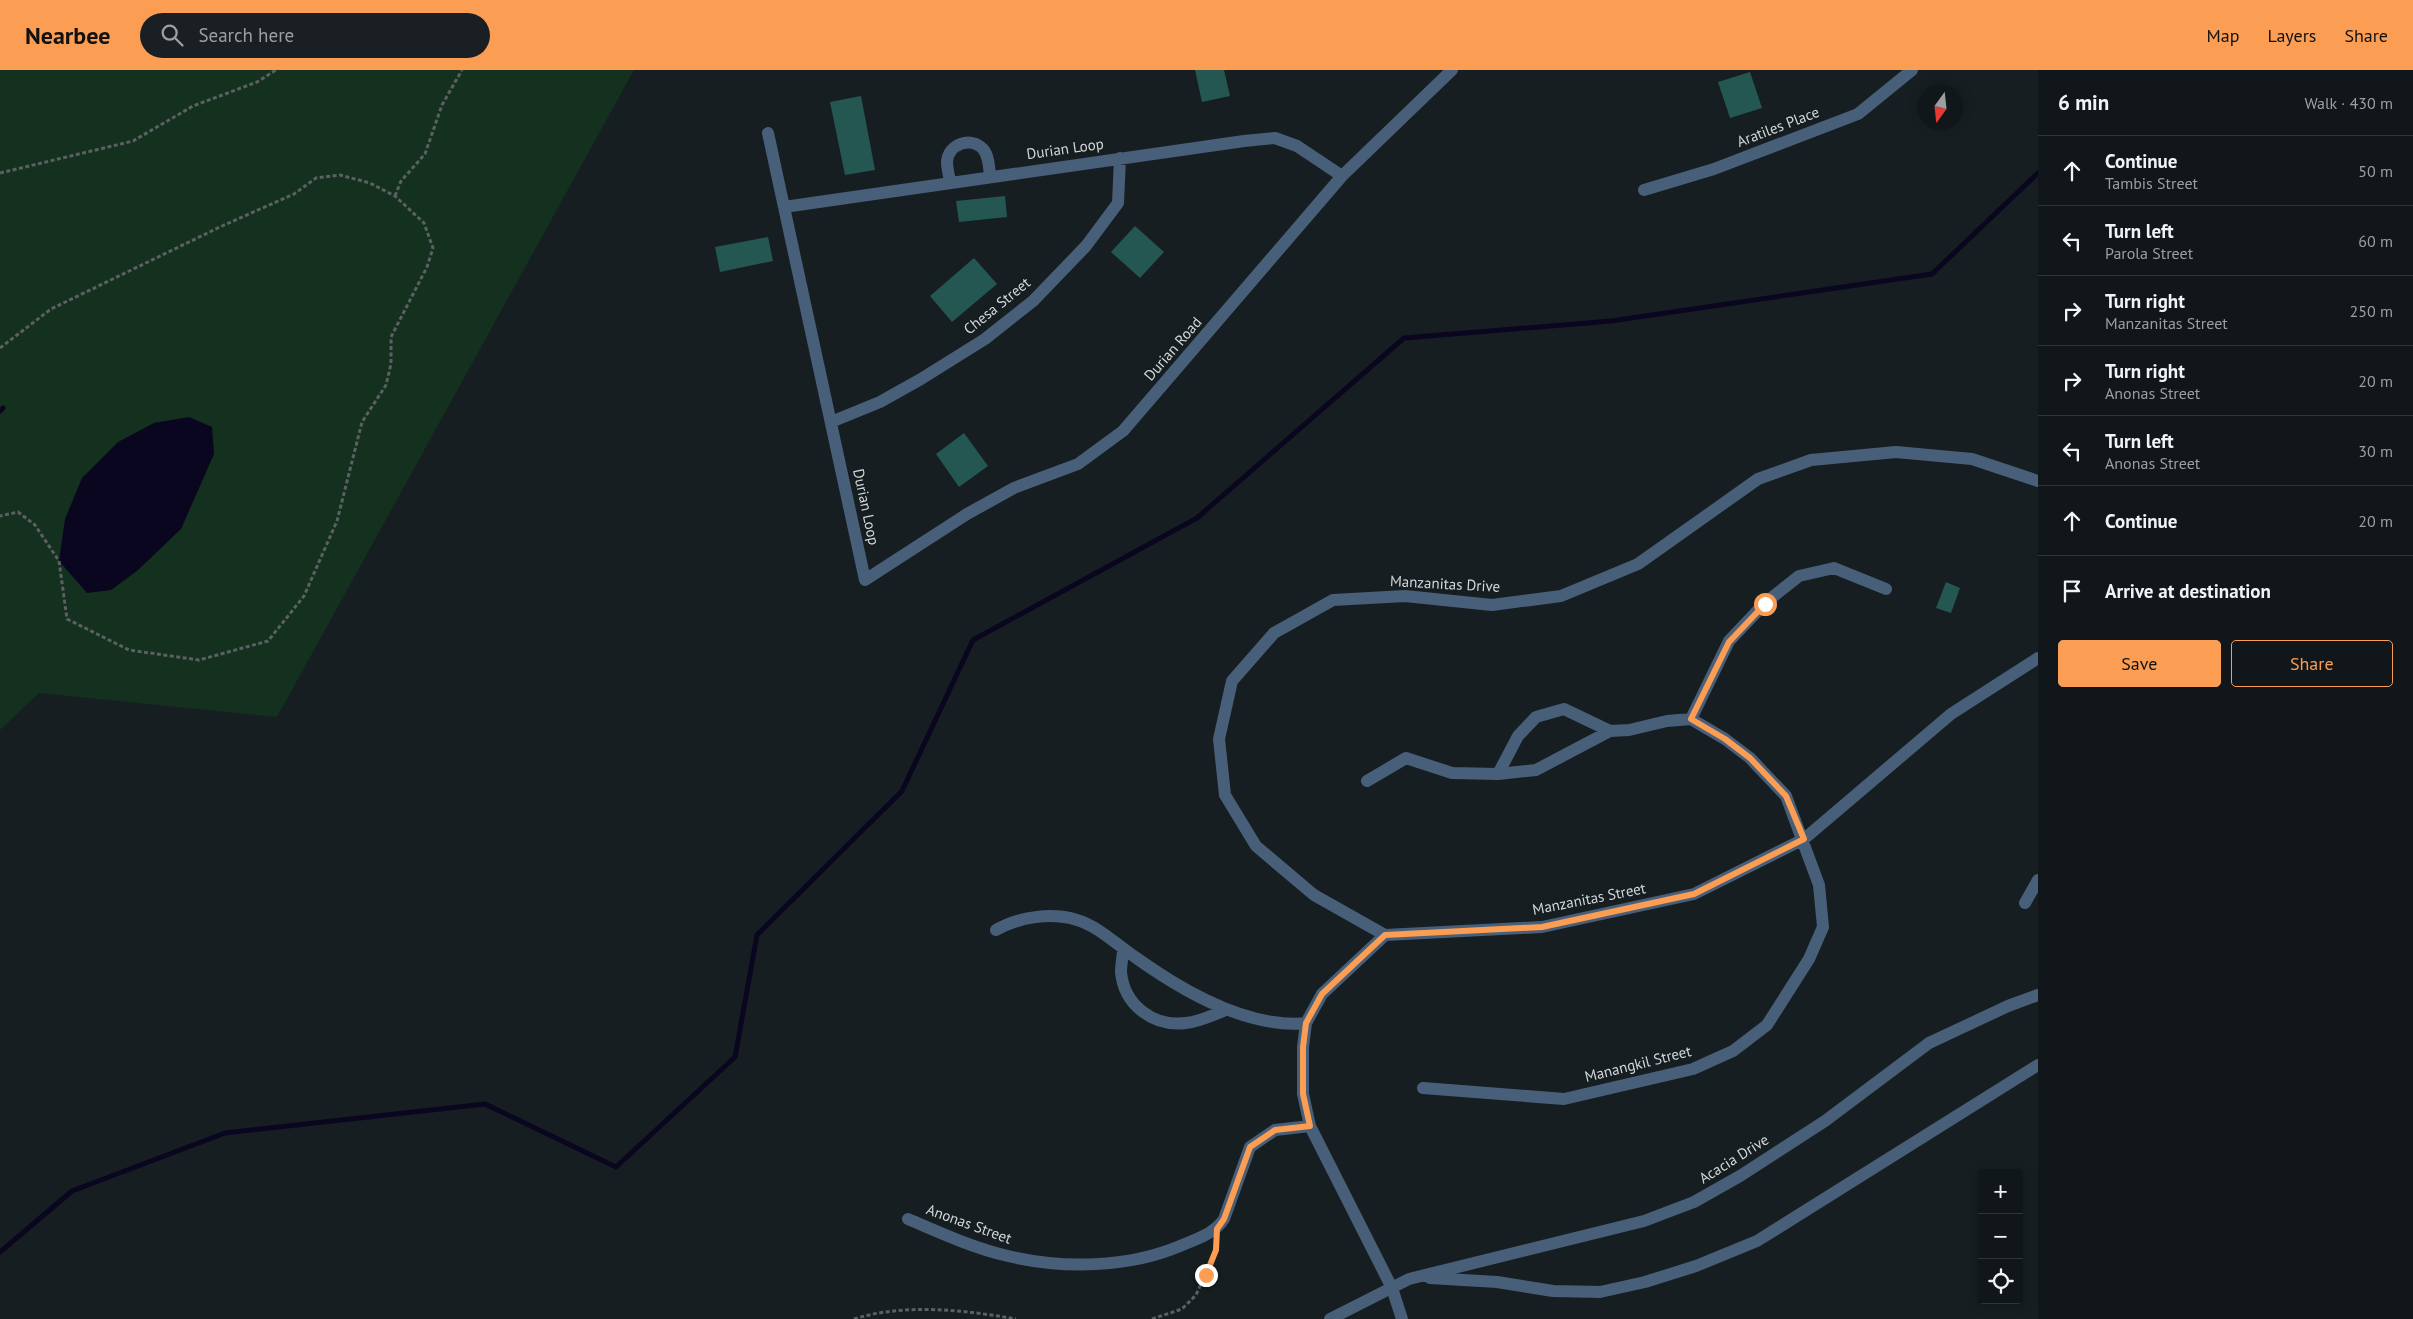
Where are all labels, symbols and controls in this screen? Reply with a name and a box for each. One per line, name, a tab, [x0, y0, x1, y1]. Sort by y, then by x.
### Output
search box	[140, 13, 490, 58]
text: Nearbee	[25, 20, 110, 51]
icon: search	[158, 21, 186, 49]
text: Search here	[198, 23, 294, 47]
text: Map	[2207, 24, 2239, 47]
text: Layers	[2267, 24, 2316, 47]
text: Share	[2344, 24, 2388, 47]
north arrow	[1918, 85, 1963, 130]
text: 6 min	[2058, 89, 2109, 116]
text: Walk · 430 m	[2304, 93, 2393, 113]
street label: Aratiles Place	[1734, 102, 1822, 151]
street label: Durian Loop	[1025, 134, 1105, 163]
text: Continue	[2105, 149, 2177, 173]
icon: ahead	[2058, 157, 2086, 185]
text: 50 m	[2358, 161, 2393, 181]
text: Tambis Street	[2105, 173, 2198, 193]
text: Turn left	[2105, 219, 2174, 243]
icon: left	[2058, 227, 2086, 255]
text: 60 m	[2358, 231, 2393, 251]
text: Parola Street	[2105, 243, 2193, 263]
street label: Chesa Street	[959, 273, 1034, 338]
text: Turn right	[2105, 289, 2185, 313]
icon: right	[2058, 297, 2086, 325]
text: 250 m	[2350, 301, 2393, 321]
street label: Durian Road	[1140, 313, 1206, 384]
text: Manzanitas Street	[2105, 313, 2228, 333]
text: Turn right	[2105, 359, 2185, 383]
icon: right	[2058, 367, 2086, 395]
text: 20 m	[2358, 371, 2393, 391]
text: Anonas Street	[2105, 383, 2200, 403]
text: Turn left	[2105, 429, 2174, 453]
icon: left	[2058, 437, 2086, 465]
text: 30 m	[2358, 441, 2393, 461]
text: Anonas Street	[2105, 453, 2200, 473]
street label: Durian Loop	[849, 467, 884, 547]
icon: ahead	[2058, 507, 2086, 535]
text: Continue	[2105, 509, 2177, 533]
text: 20 m	[2358, 511, 2393, 531]
street label: Manzanitas Drive	[1389, 571, 1501, 596]
icon: arrive	[2058, 577, 2086, 605]
text: Arrive at destination	[2105, 579, 2271, 603]
route start	[1754, 593, 1777, 616]
button: Save	[2058, 640, 2221, 687]
button: Share	[2231, 640, 2393, 687]
street label: Manzanitas Street	[1531, 878, 1647, 919]
street label: Manangkil Street	[1583, 1041, 1693, 1086]
street label: Acacia Drive	[1695, 1130, 1772, 1187]
map controls	[1978, 1169, 2023, 1304]
button: +	[1978, 1169, 2023, 1214]
street label: Anonas Street	[924, 1199, 1014, 1248]
button: −	[1978, 1214, 2023, 1259]
button: locate	[1978, 1259, 2023, 1304]
route end	[1195, 1264, 1218, 1287]

